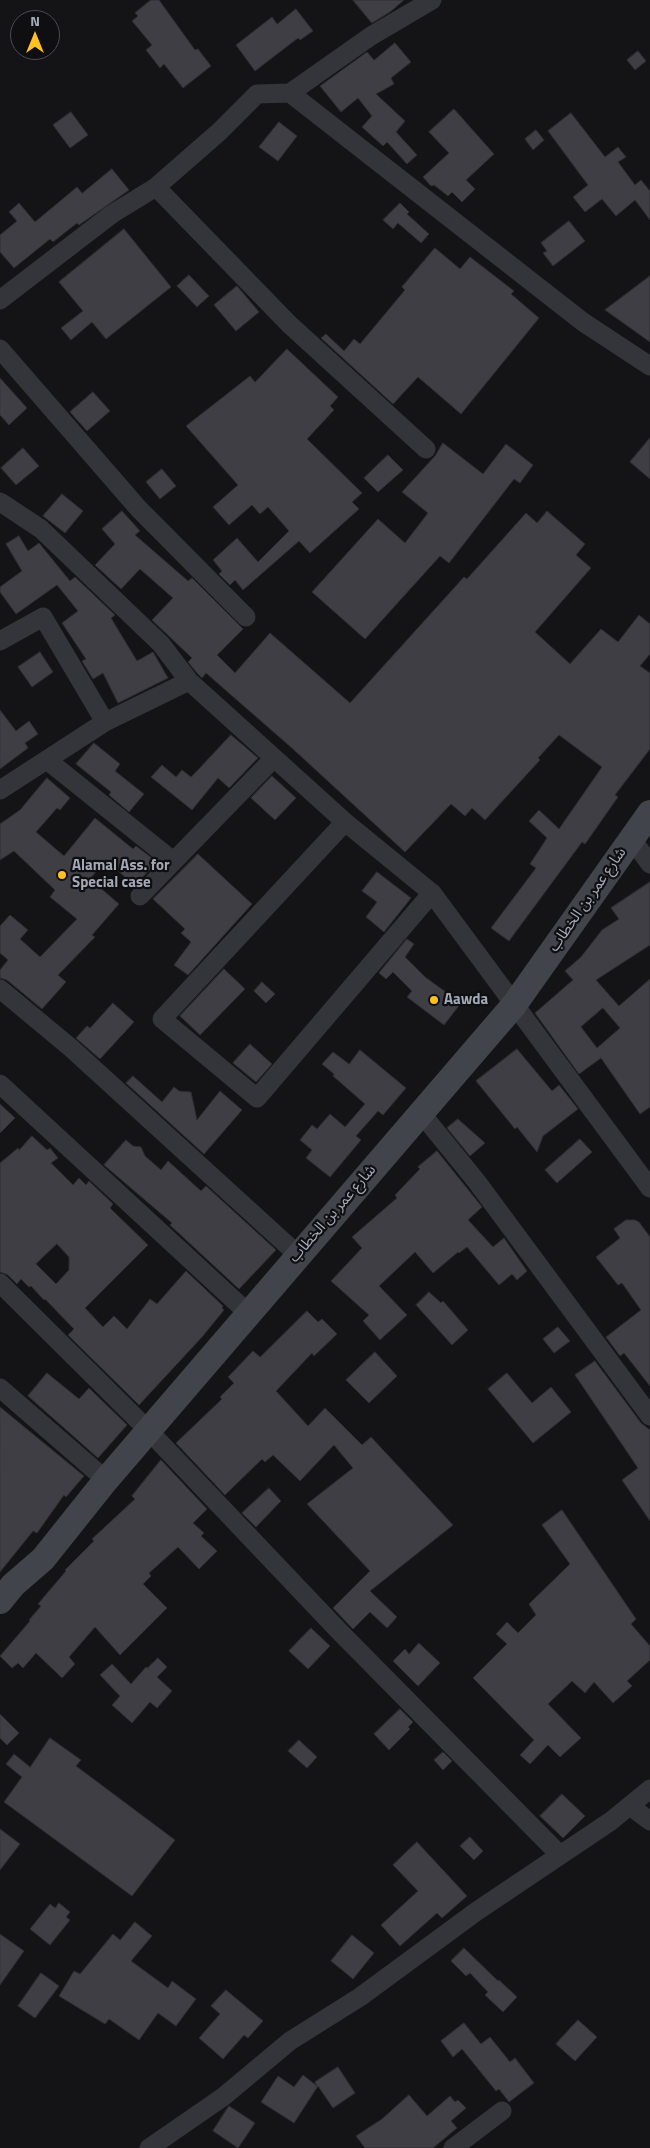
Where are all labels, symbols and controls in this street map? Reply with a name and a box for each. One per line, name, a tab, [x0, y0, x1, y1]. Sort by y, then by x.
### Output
north arrow	[10, 10, 60, 60]
text: N	[30, 10, 40, 31]
street label: شارع عمر بن الخطاب	[545, 844, 631, 956]
place label: Alamal Ass. for Special case	[72, 857, 170, 892]
marker: Alamal Ass. for Special case	[56, 869, 68, 881]
place label: Aawda	[444, 991, 488, 1009]
marker: Aawda	[428, 994, 440, 1006]
street label: شارع عمر بن الخطاب	[286, 1162, 380, 1266]

